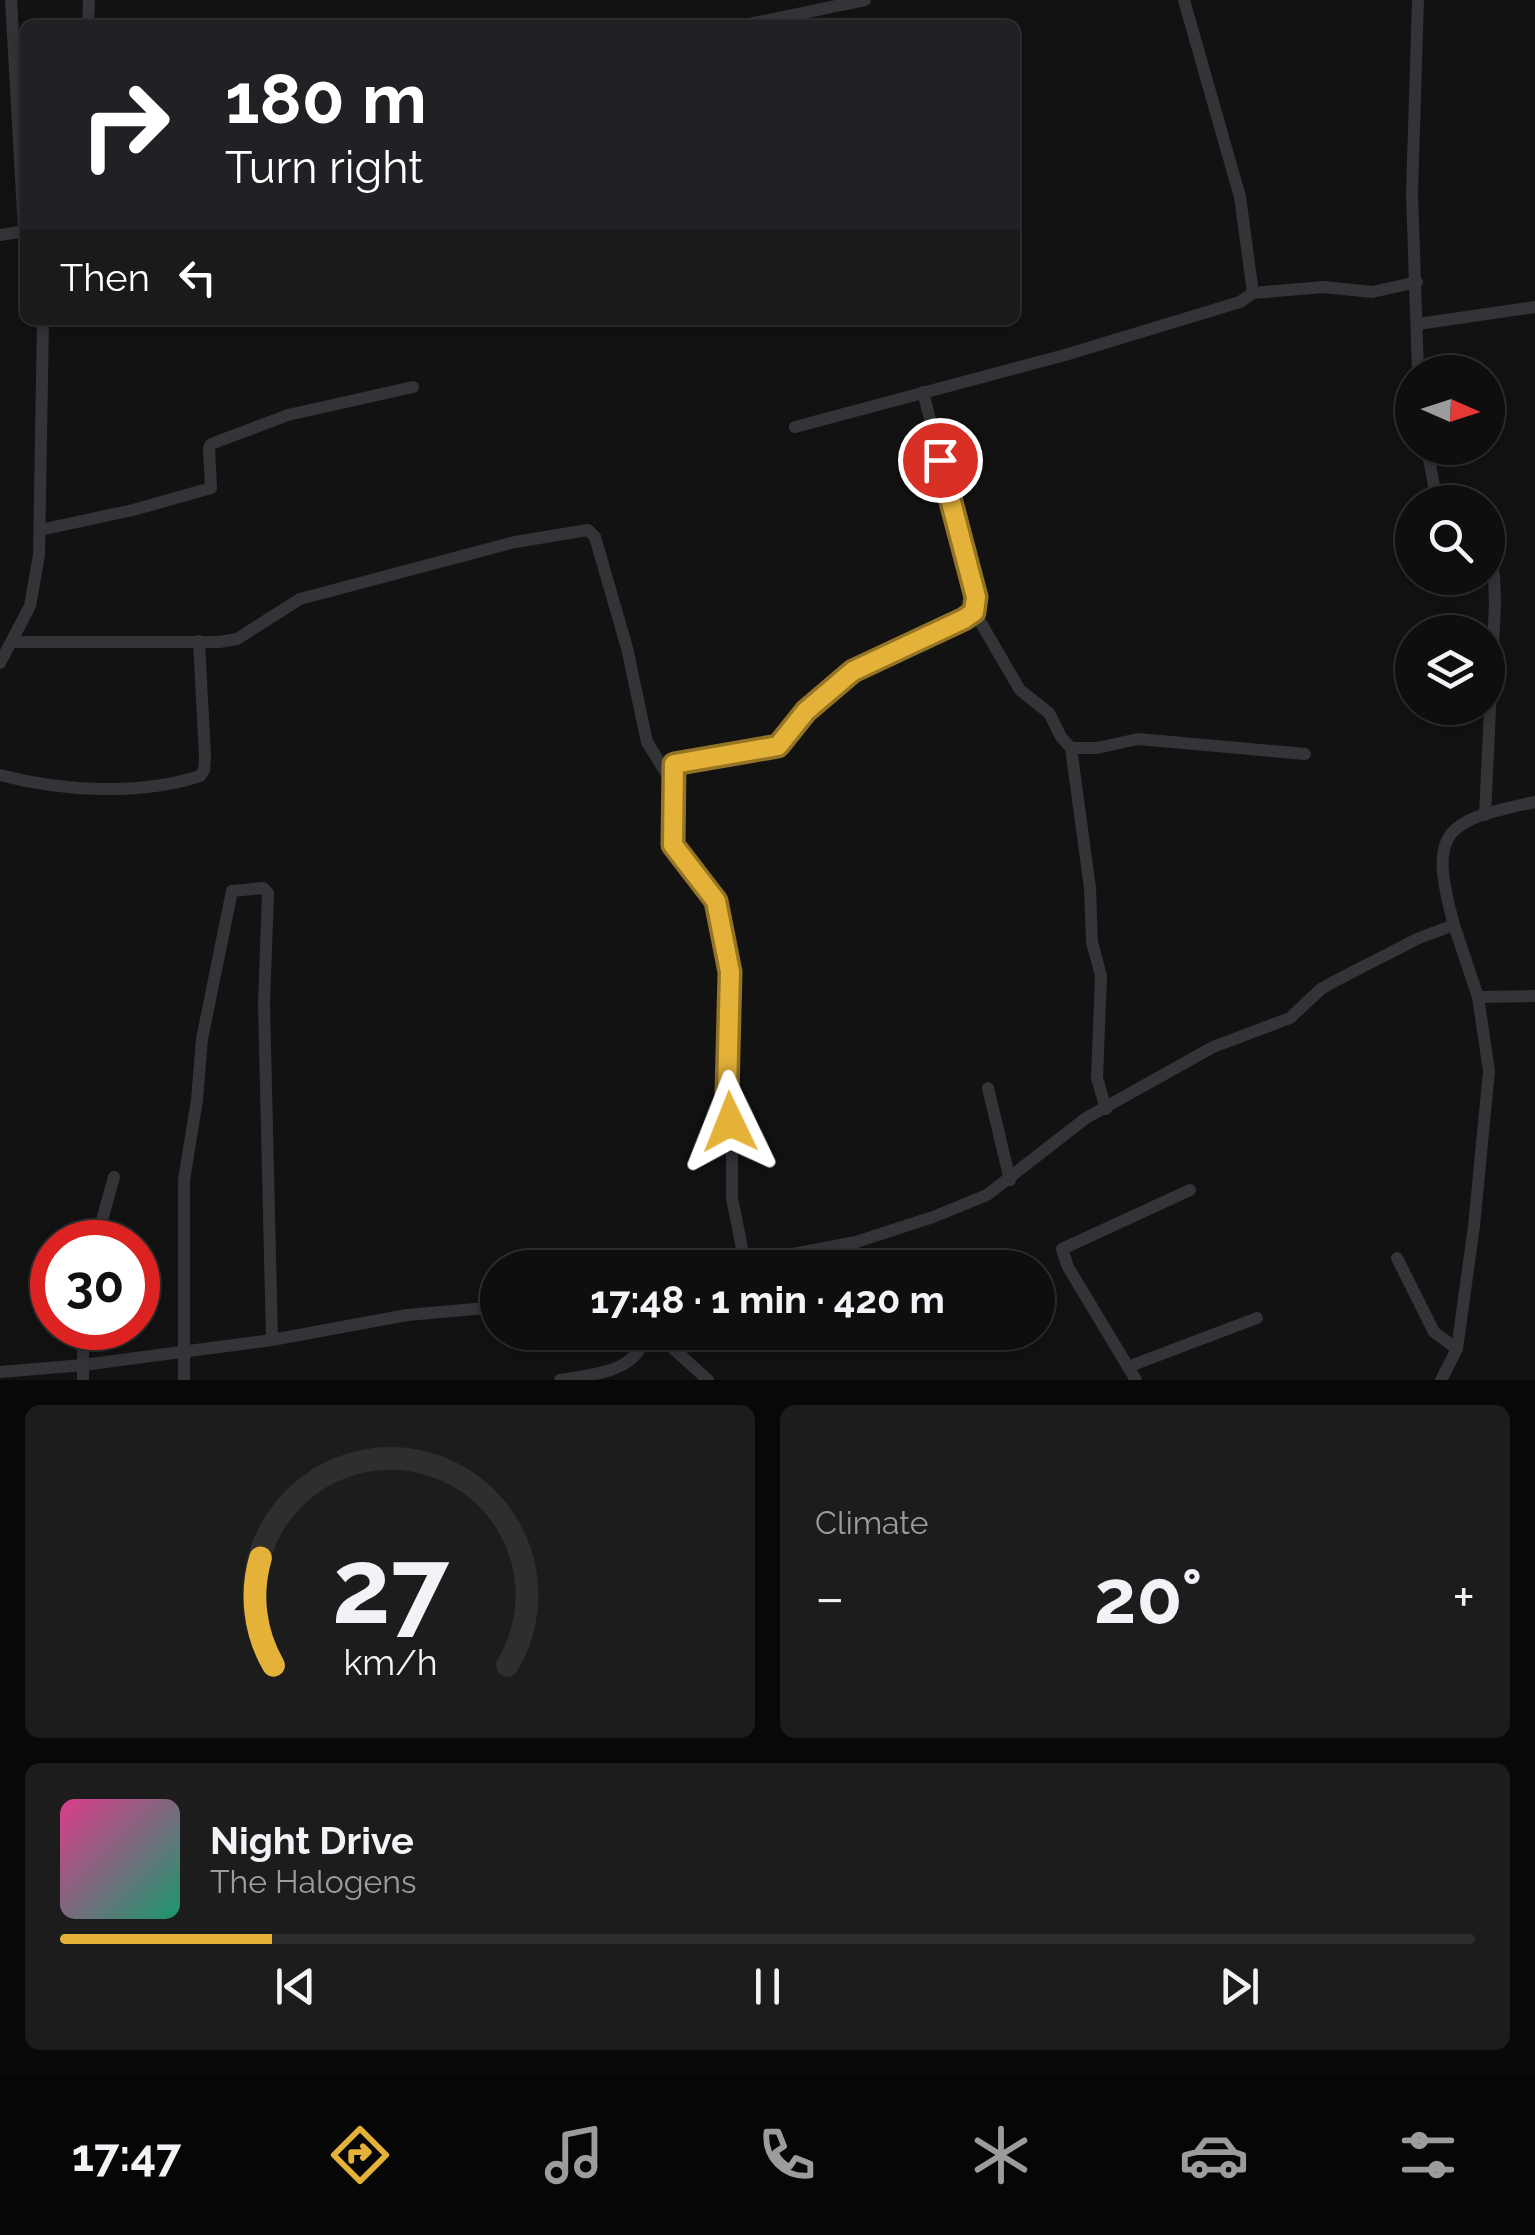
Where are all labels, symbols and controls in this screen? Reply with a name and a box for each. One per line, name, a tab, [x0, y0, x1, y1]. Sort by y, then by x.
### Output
text: 180 m	[225, 57, 427, 139]
icon: right	[60, 60, 190, 190]
text: Turn right	[225, 141, 423, 194]
icon: left	[170, 250, 225, 305]
text: Then	[60, 255, 150, 300]
north arrow	[1395, 355, 1505, 465]
map controls	[1395, 355, 1505, 725]
pin	[898, 418, 983, 503]
icon: arrive	[913, 433, 968, 488]
button: search	[1395, 485, 1505, 595]
button: layers	[1395, 615, 1505, 725]
position arrow	[678, 1070, 782, 1174]
speed limit sign: 30	[30, 1220, 160, 1350]
text: 17:48 · 1 min · 420 m	[590, 1277, 945, 1322]
text: Climate	[815, 1504, 929, 1541]
text: 27	[331, 1525, 449, 1647]
text: 20°	[1094, 1552, 1203, 1641]
text: −	[815, 1565, 845, 1630]
text: +	[1452, 1565, 1475, 1630]
text: km/h	[343, 1641, 437, 1683]
text: Night Drive	[210, 1818, 414, 1863]
text: The Halogens	[210, 1863, 416, 1900]
icon: previous	[268, 1959, 323, 2014]
icon: pause	[740, 1959, 795, 2014]
icon: next	[1212, 1959, 1267, 2014]
icon: directions	[325, 2120, 395, 2190]
icon: music	[539, 2120, 609, 2190]
icon: phone	[752, 2120, 822, 2190]
icon: climate	[966, 2120, 1036, 2190]
icon: car	[1179, 2120, 1249, 2190]
icon: filters	[1393, 2120, 1463, 2190]
text: 17:47	[72, 2129, 181, 2182]

